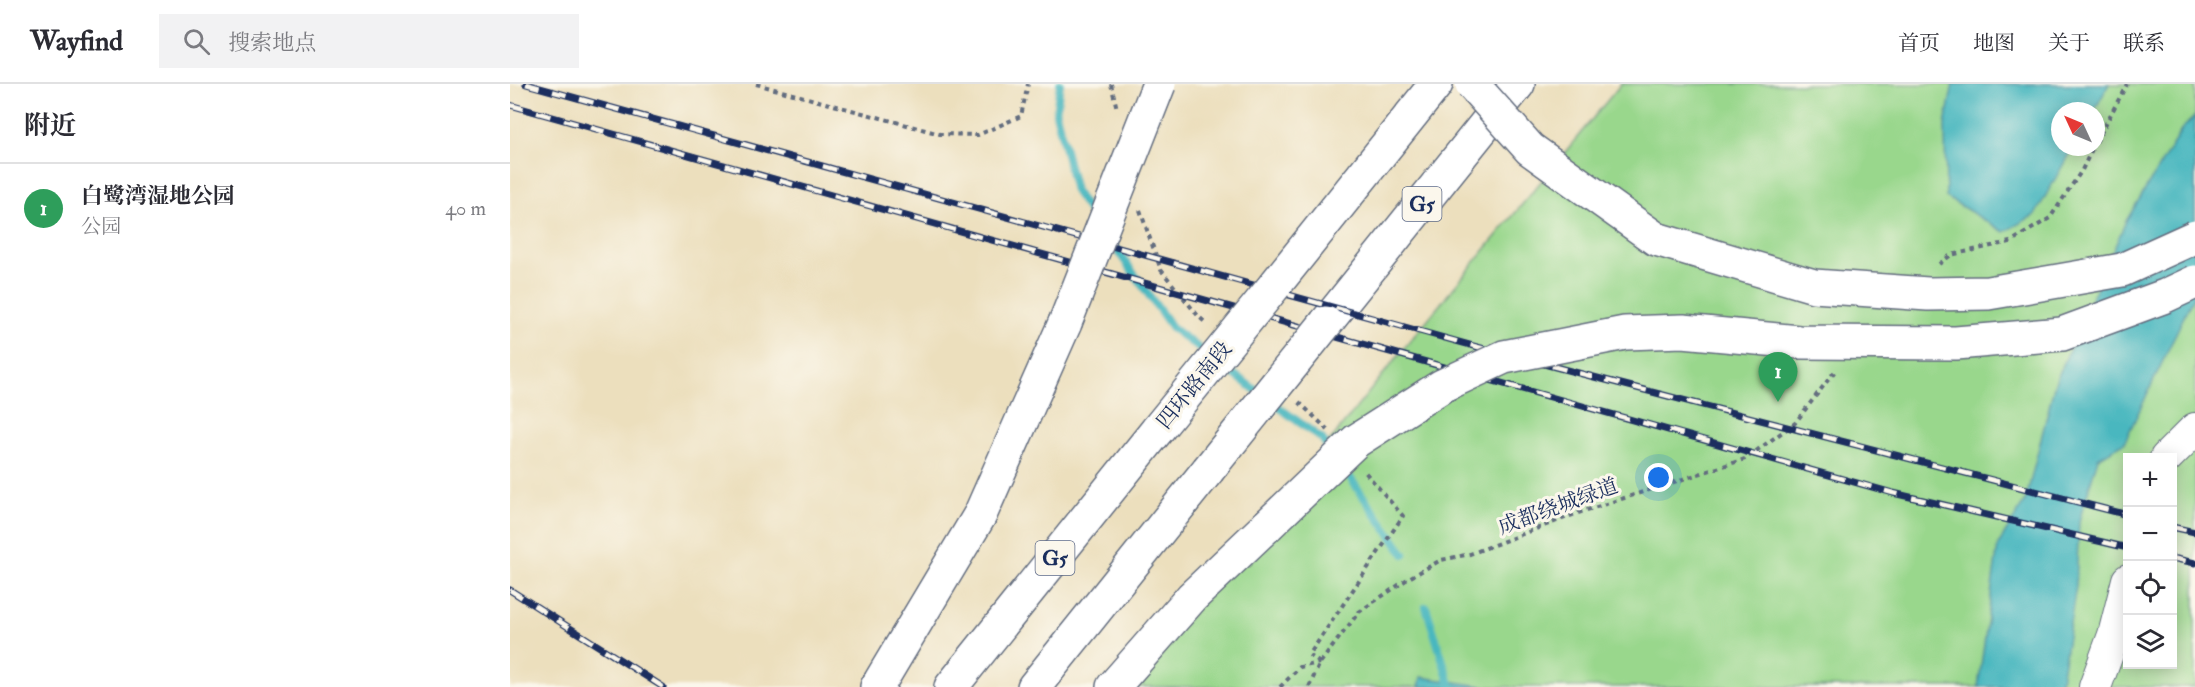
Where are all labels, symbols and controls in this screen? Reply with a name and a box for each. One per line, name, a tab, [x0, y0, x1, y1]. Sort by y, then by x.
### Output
search box	[159, 14, 579, 68]
text: Wayfind	[30, 24, 123, 59]
icon: search	[180, 25, 213, 58]
text: 搜索地点	[228, 29, 316, 57]
text: 首页	[1898, 30, 1940, 57]
text: 地图	[1973, 30, 2015, 57]
text: 关于	[2048, 30, 2090, 57]
text: 联系	[2123, 30, 2165, 57]
north arrow	[2051, 102, 2105, 156]
text: 附近	[24, 110, 76, 142]
text: 白鹭湾湿地公园	[81, 182, 235, 210]
road number: G5	[1402, 187, 1442, 221]
text: 1	[40, 196, 47, 221]
text: 40 m	[445, 196, 486, 221]
text: 公园	[81, 214, 121, 239]
street label: 四环路南段	[1151, 336, 1238, 435]
pin: 1	[1758, 352, 1798, 402]
map controls	[2123, 453, 2177, 669]
button: +	[2123, 453, 2177, 507]
your location	[1644, 463, 1673, 492]
street label: 成都绕城绿道	[1494, 472, 1622, 541]
button: −	[2123, 507, 2177, 561]
road number: G5	[1036, 541, 1074, 575]
button: locate	[2123, 561, 2177, 615]
button: layers	[2123, 615, 2177, 669]

